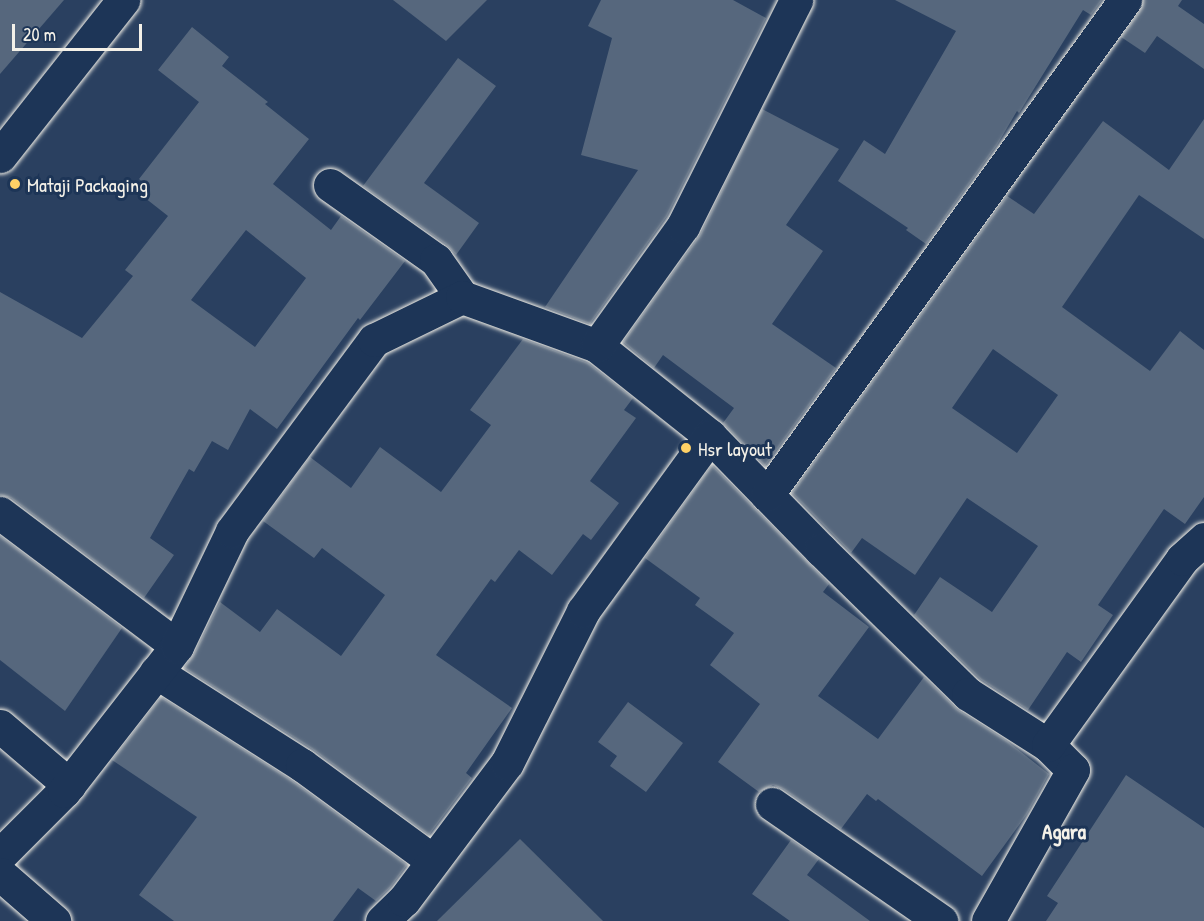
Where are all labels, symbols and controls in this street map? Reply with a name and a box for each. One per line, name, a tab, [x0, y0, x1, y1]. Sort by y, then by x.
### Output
scale bar	[15, 12, 146, 50]
text: 20 m	[23, 22, 56, 47]
place label: Mataji Packaging	[27, 172, 148, 196]
marker: Mataji Packaging	[8, 177, 22, 191]
place label: Hsr layout	[698, 436, 772, 460]
marker: Hsr layout	[679, 441, 693, 455]
district label: Agara	[1042, 819, 1086, 845]

